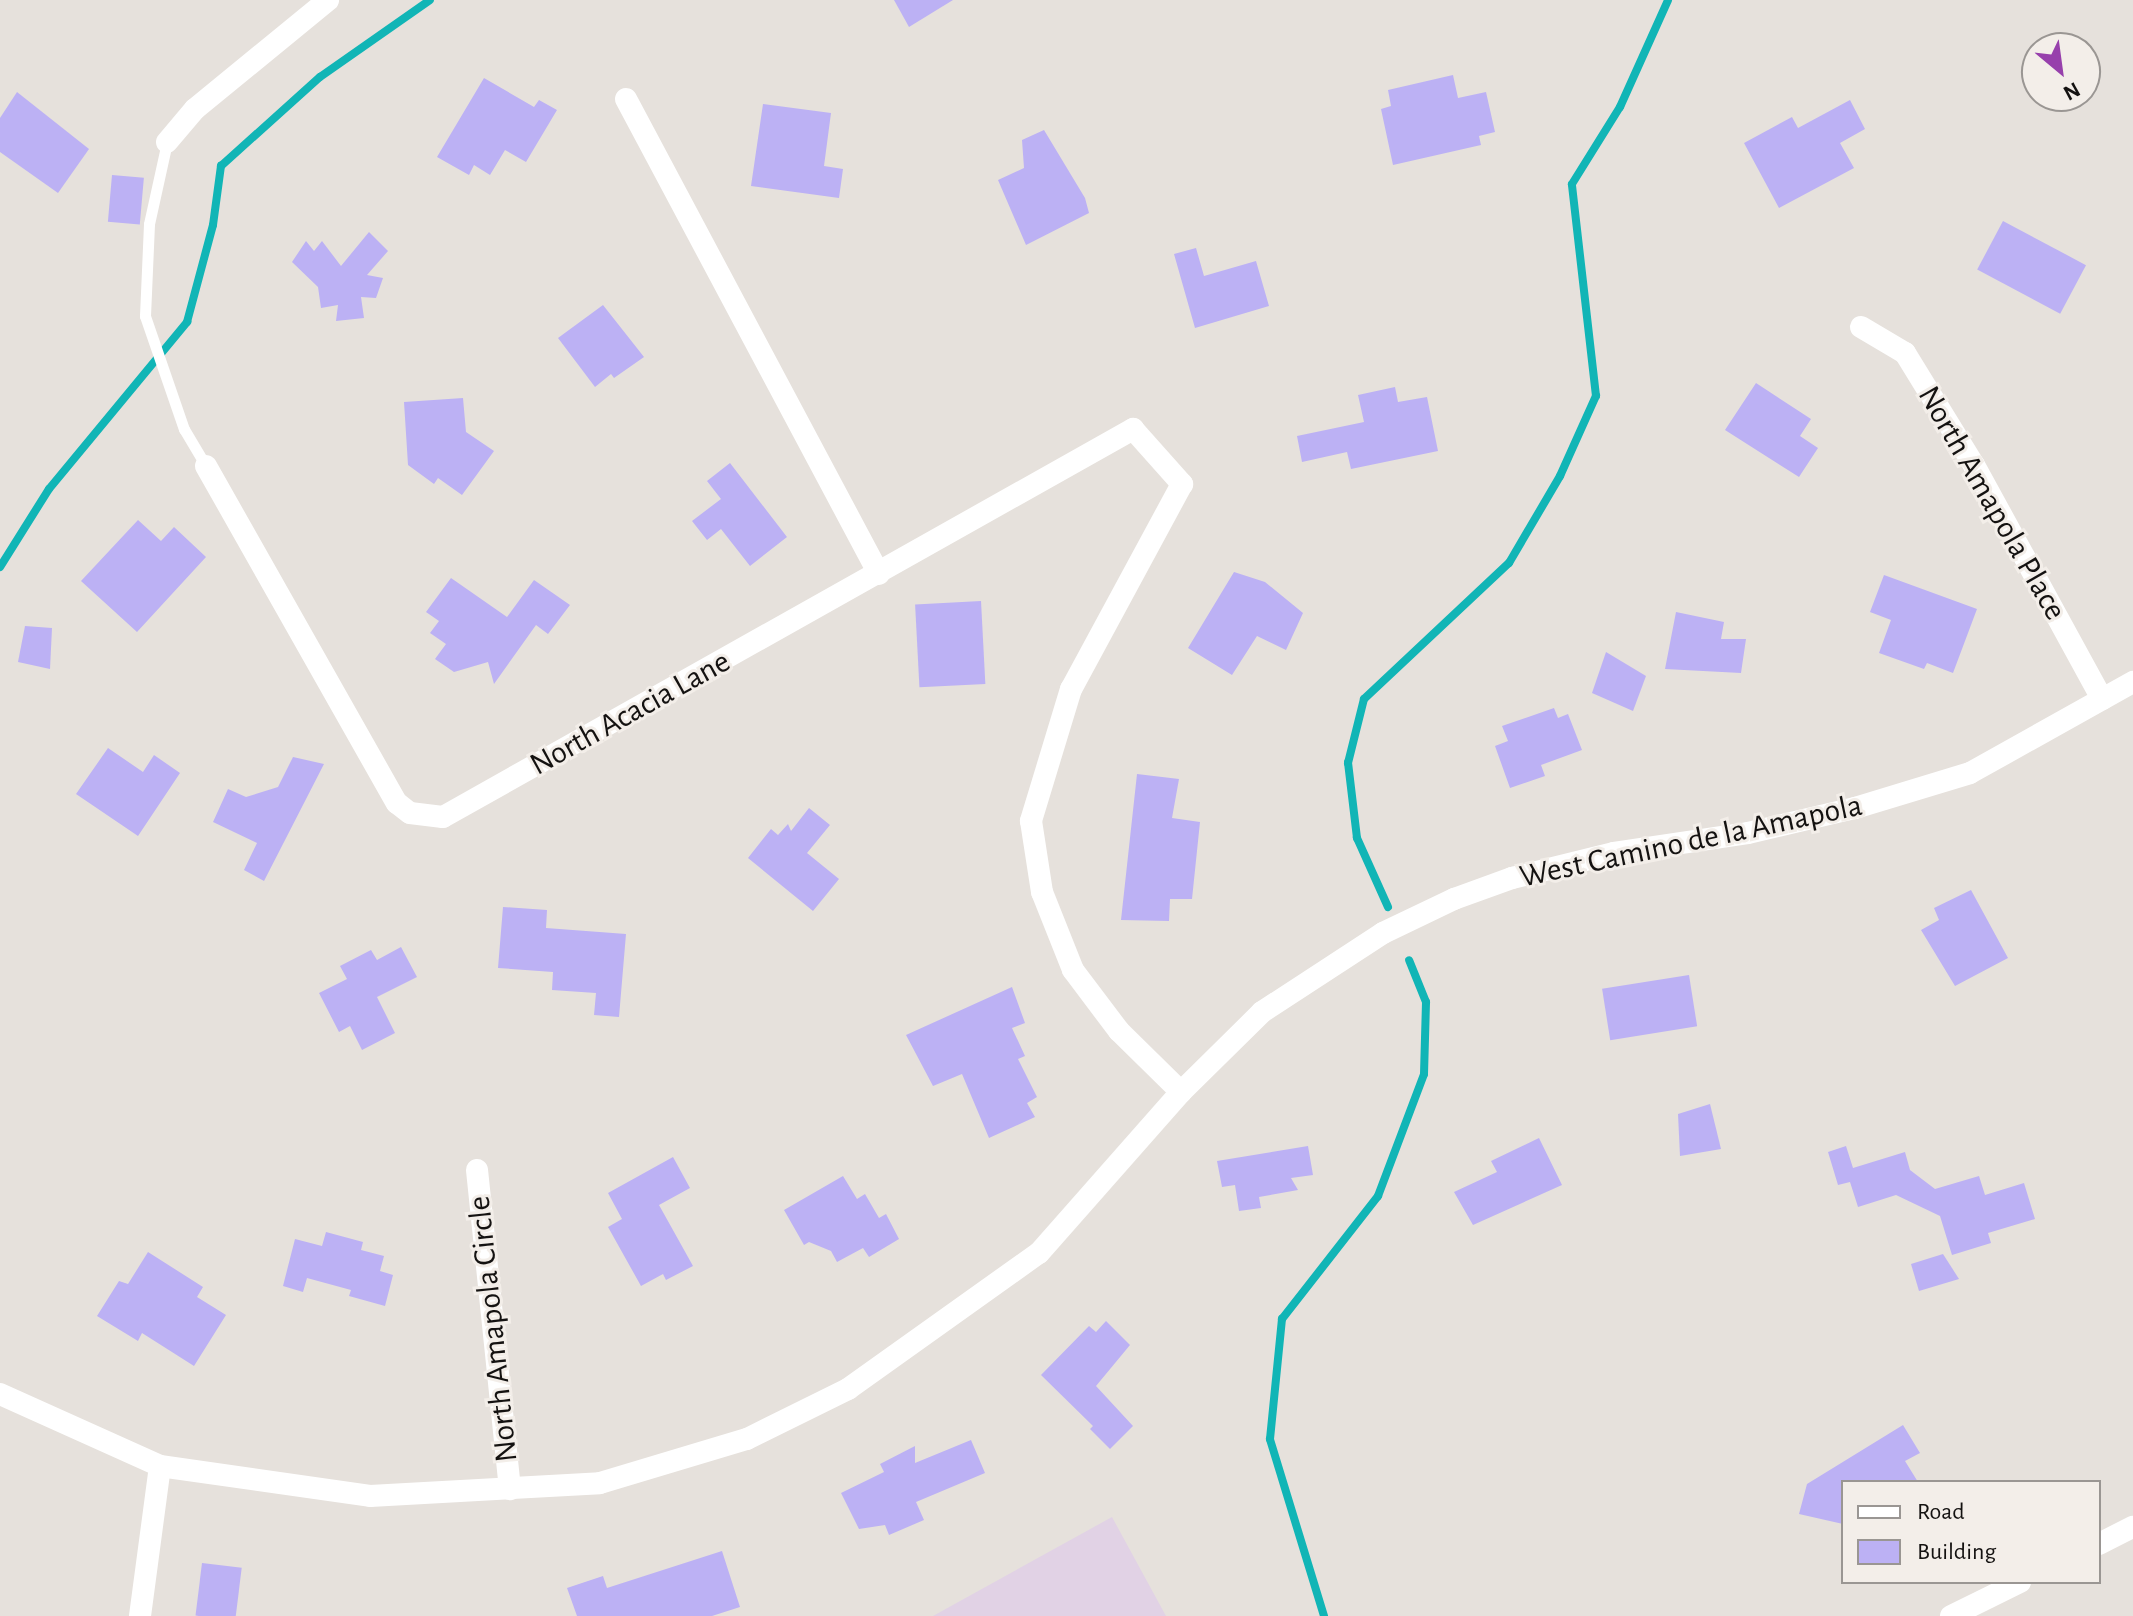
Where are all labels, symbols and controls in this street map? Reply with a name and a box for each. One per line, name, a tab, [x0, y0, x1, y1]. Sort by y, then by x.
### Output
north arrow	[2021, 32, 2101, 112]
text: N	[2060, 78, 2084, 105]
street label: North Amapola Place	[1909, 379, 2075, 627]
street label: North Acacia Lane	[523, 642, 737, 784]
street label: West Camino de la Amapola	[1516, 786, 1866, 896]
street label: North Amapola Circle	[460, 1194, 526, 1464]
legend	[1841, 1480, 2101, 1584]
text: Road	[1917, 1500, 1965, 1524]
text: Building	[1917, 1540, 1996, 1564]

